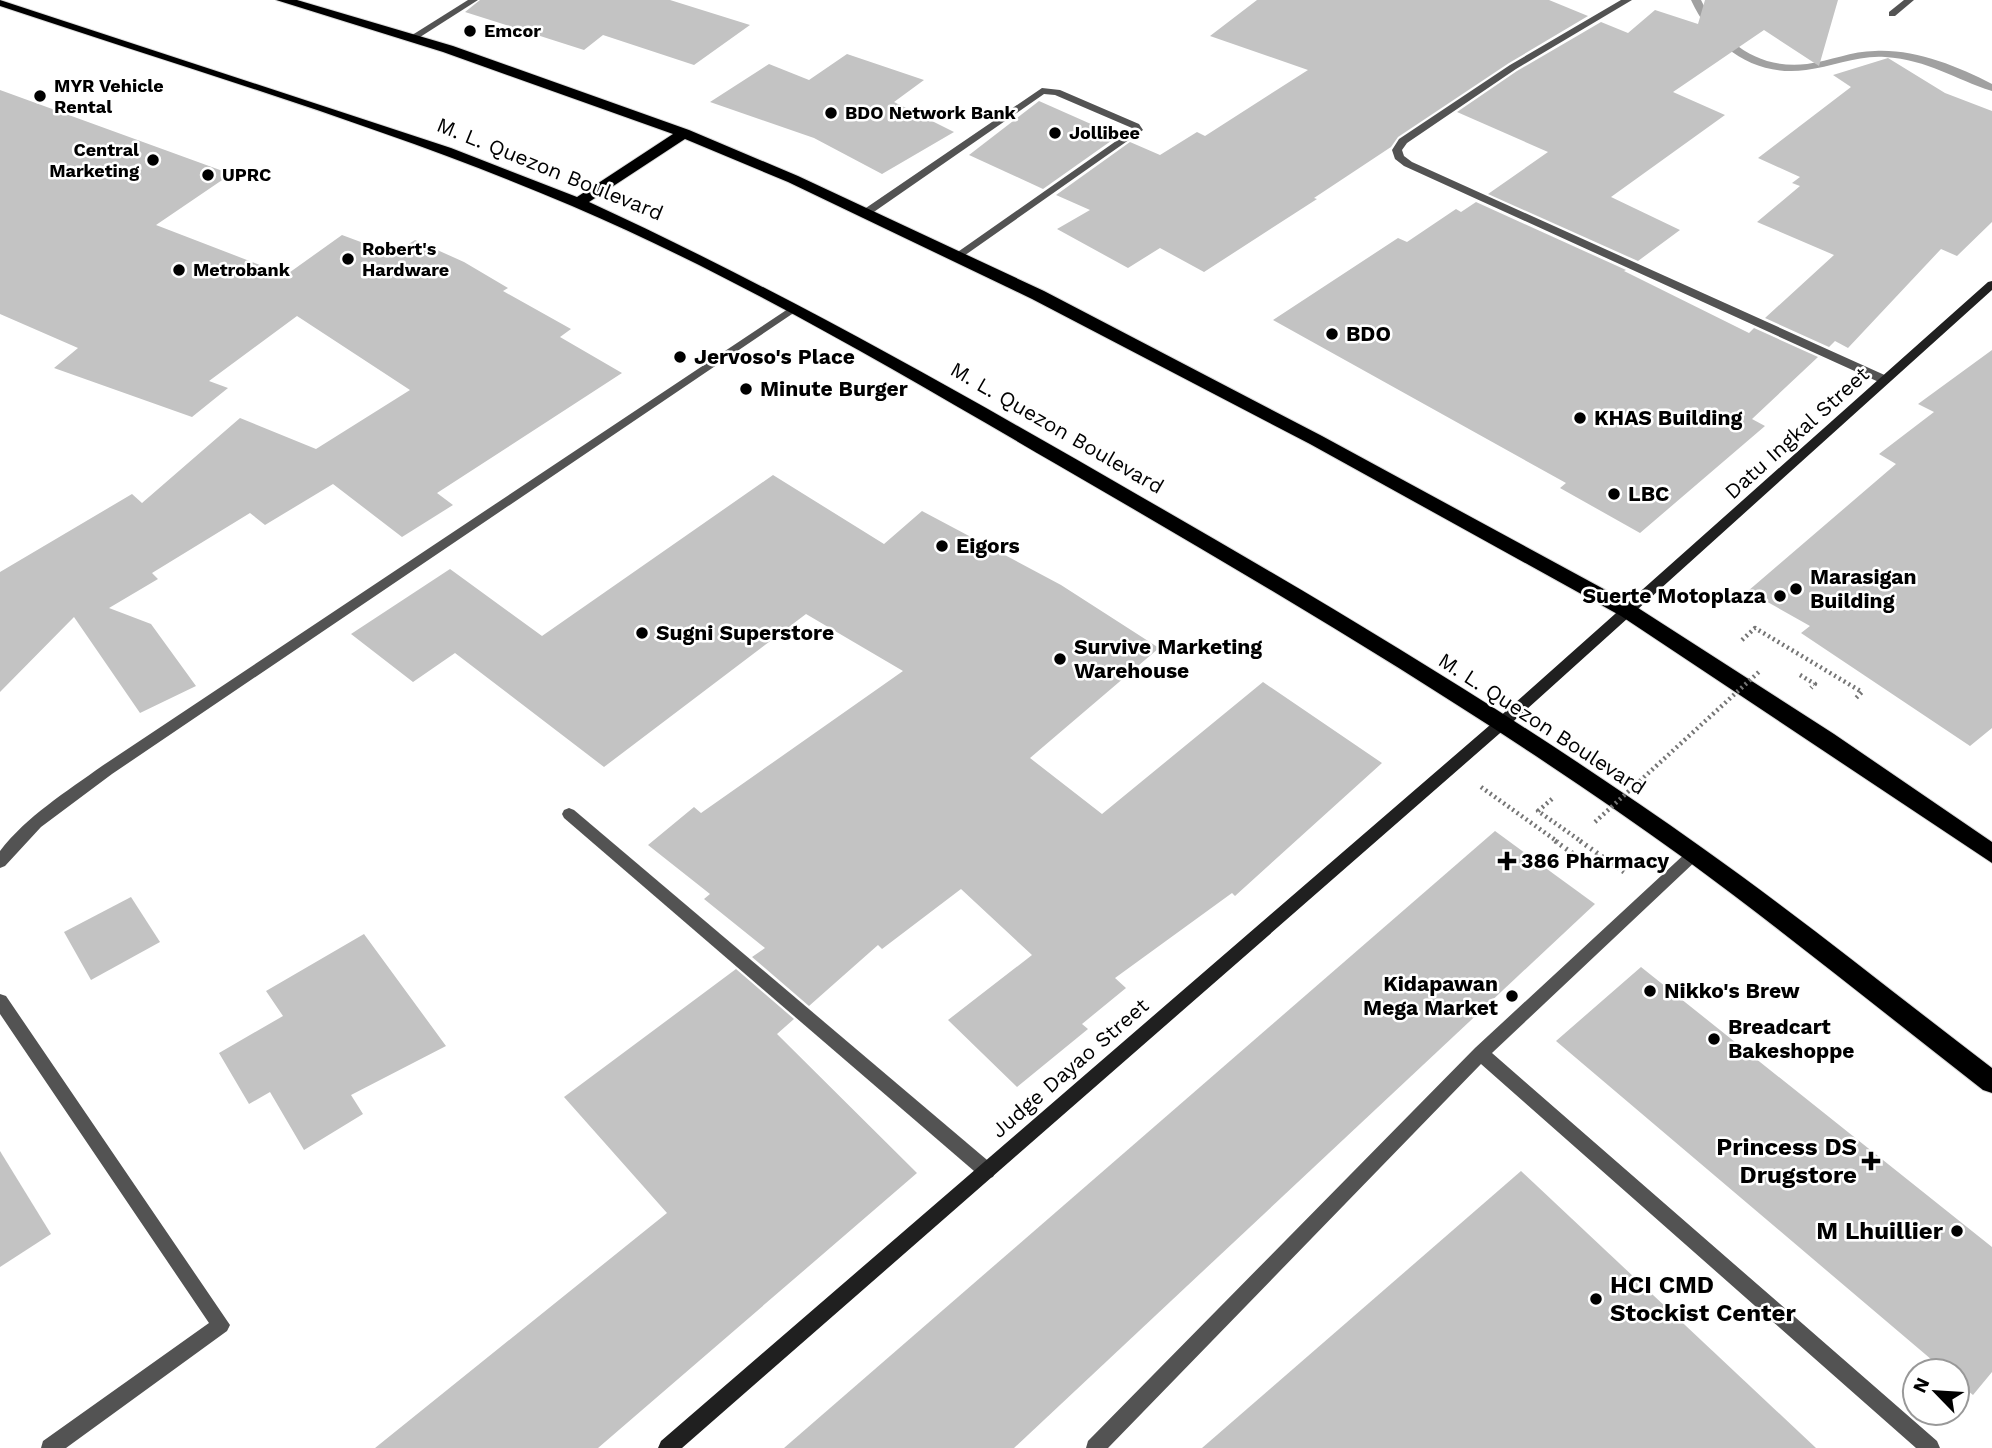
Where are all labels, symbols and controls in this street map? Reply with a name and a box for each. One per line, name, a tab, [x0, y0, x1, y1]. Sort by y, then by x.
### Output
place label: Emcor	[484, 20, 541, 41]
marker: Emcor	[462, 23, 478, 39]
place label: MYR Vehicle Rental	[54, 75, 164, 117]
marker: MYR Vehicle Rental	[32, 88, 48, 104]
place label: BDO Network Bank	[845, 102, 1017, 123]
marker: BDO Network Bank	[823, 105, 839, 121]
street label: M. L. Quezon Boulevard	[433, 112, 667, 225]
place label: Jollibee	[1069, 122, 1140, 143]
marker: Jollibee	[1047, 125, 1063, 141]
place label: Central Marketing	[49, 139, 140, 181]
marker: Central Marketing	[145, 152, 161, 168]
place label: UPRC	[222, 164, 271, 185]
marker: UPRC	[200, 167, 216, 183]
place label: Robert's Hardware	[362, 238, 449, 280]
marker: Robert's Hardware	[340, 251, 356, 267]
place label: Metrobank	[193, 259, 291, 280]
marker: Metrobank	[171, 262, 187, 278]
place label: BDO	[1346, 321, 1391, 346]
marker: BDO	[1324, 326, 1340, 342]
place label: Jervoso's Place	[694, 344, 855, 369]
marker: Jervoso's Place	[672, 349, 688, 365]
street label: M. L. Quezon Boulevard	[946, 356, 1168, 499]
street label: Datu Ingkal Street	[1719, 361, 1874, 504]
place label: Minute Burger	[760, 376, 908, 401]
marker: Minute Burger	[738, 381, 754, 397]
place label: KHAS Building	[1594, 405, 1742, 430]
marker: KHAS Building	[1572, 410, 1588, 426]
place label: LBC	[1628, 481, 1669, 506]
marker: LBC	[1606, 486, 1622, 502]
place label: Eigors	[956, 533, 1020, 558]
marker: Eigors	[934, 538, 950, 554]
place label: Marasigan Building	[1810, 564, 1917, 613]
marker: Marasigan Building	[1788, 581, 1804, 597]
place label: Suerte Motoplaza	[1583, 583, 1767, 608]
marker: Suerte Motoplaza	[1772, 588, 1788, 604]
place label: Sugni Superstore	[656, 620, 834, 645]
marker: Sugni Superstore	[634, 625, 650, 641]
place label: Survive Marketing Warehouse	[1074, 634, 1262, 683]
street label: M. L. Quezon Boulevard	[1434, 647, 1651, 800]
marker: Survive Marketing Warehouse	[1052, 651, 1068, 667]
place label: 386 Pharmacy	[1521, 848, 1669, 873]
marker: 386 Pharmacy	[1499, 853, 1515, 869]
place label: Kidapawan Mega Market	[1363, 971, 1498, 1020]
place label: Nikko's Brew	[1664, 978, 1800, 1003]
marker: Nikko's Brew	[1642, 983, 1658, 999]
marker: Kidapawan Mega Market	[1504, 988, 1520, 1004]
street label: Judge Dayao Street	[986, 992, 1154, 1143]
place label: Breadcart Bakeshoppe	[1728, 1014, 1854, 1063]
marker: Breadcart Bakeshoppe	[1706, 1031, 1722, 1047]
place label: Princess DS Drugstore	[1716, 1133, 1857, 1189]
marker: Princess DS Drugstore	[1863, 1153, 1879, 1169]
place label: M Lhuillier	[1816, 1217, 1944, 1245]
marker: M Lhuillier	[1949, 1223, 1965, 1239]
place label: HCI CMD Stockist Center	[1610, 1271, 1796, 1327]
marker: HCI CMD Stockist Center	[1588, 1291, 1604, 1307]
north arrow	[1901, 1357, 1971, 1427]
text: N	[1908, 1374, 1934, 1396]

